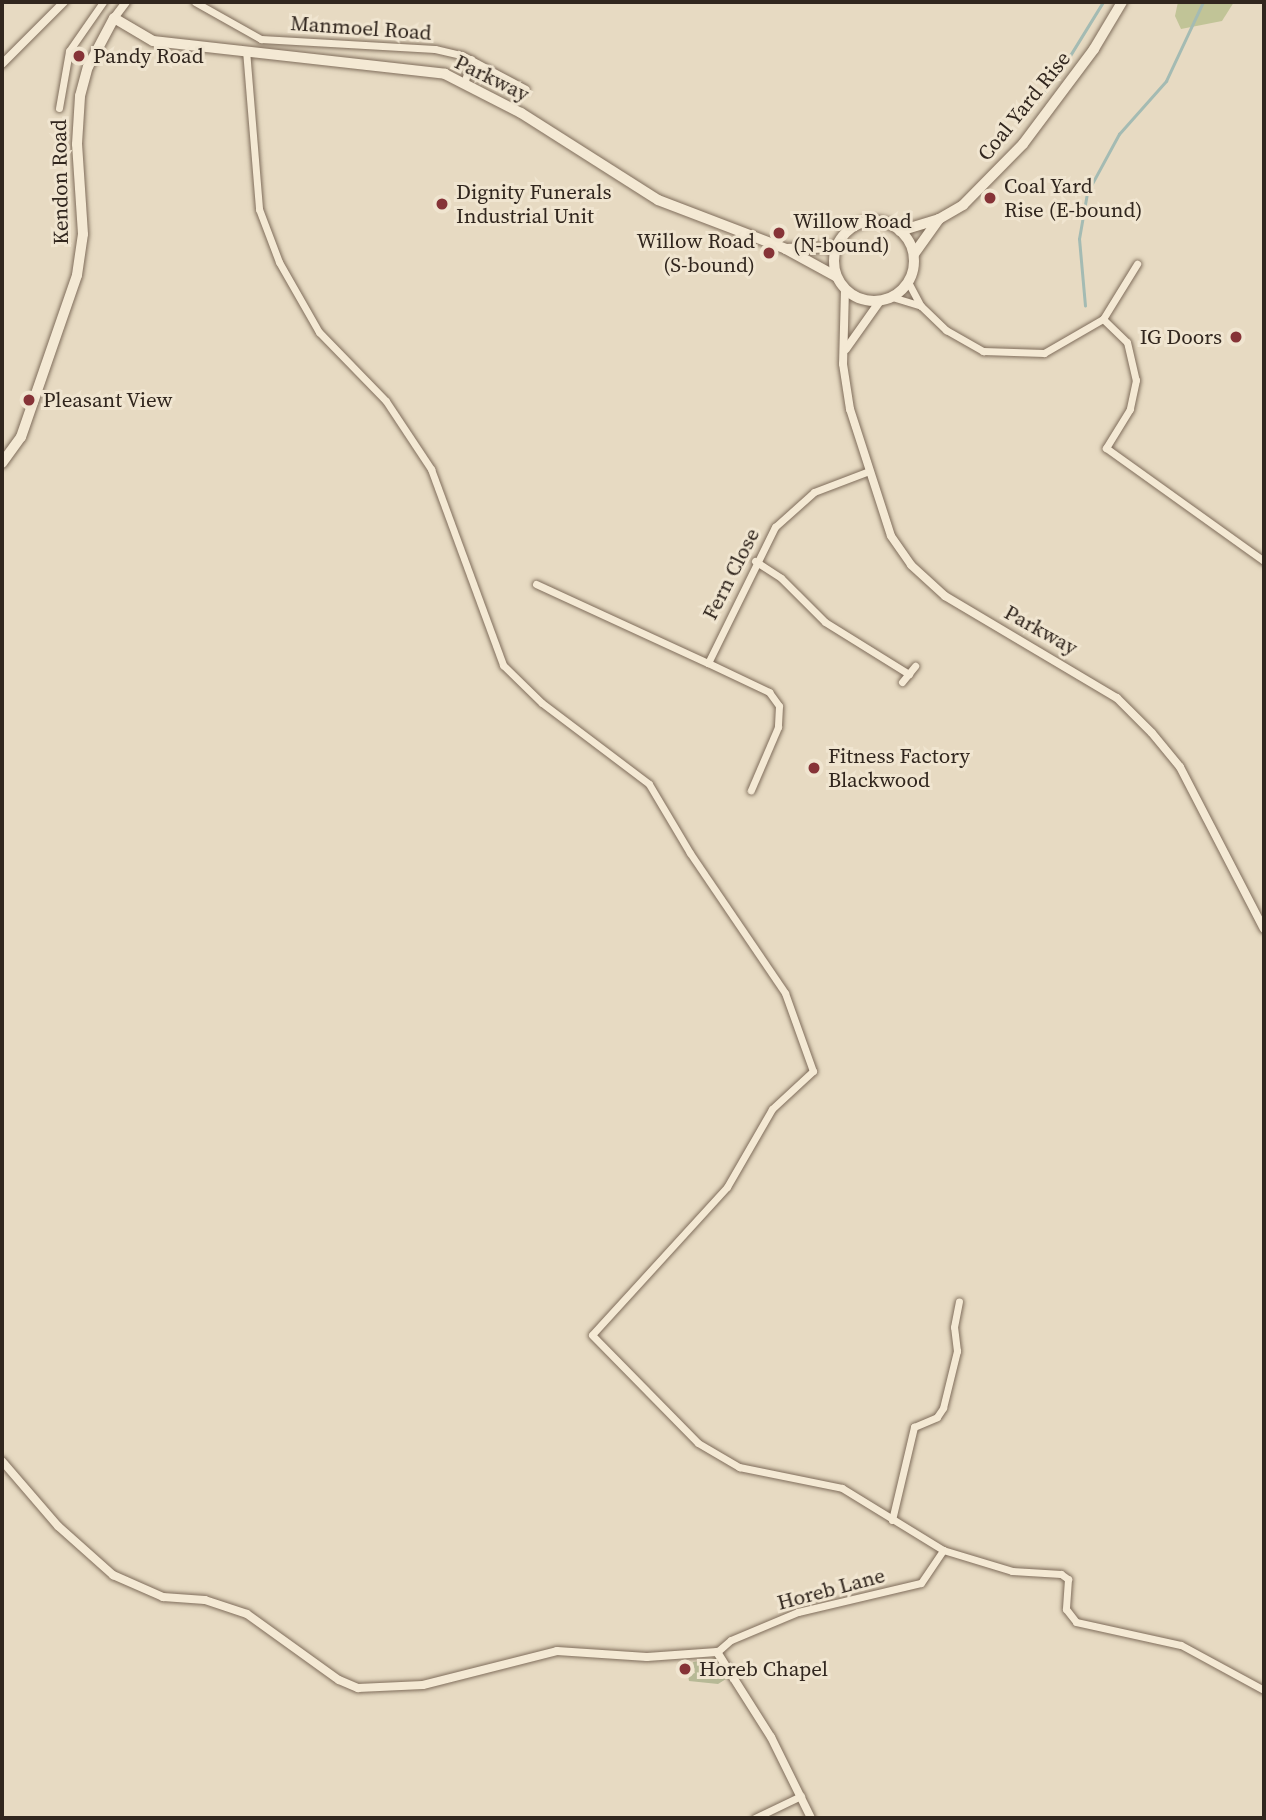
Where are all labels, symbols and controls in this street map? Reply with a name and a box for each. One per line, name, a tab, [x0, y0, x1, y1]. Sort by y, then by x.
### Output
street label: Manmoel Road	[290, 10, 432, 46]
place label: Pandy Road	[93, 43, 204, 69]
street label: Coal Yard Rise	[972, 46, 1076, 166]
marker: Pandy Road	[71, 48, 87, 64]
street label: Parkway	[451, 49, 533, 107]
street label: Kendon Road	[46, 119, 74, 245]
place label: Coal Yard Rise (E-bound)	[1004, 173, 1142, 223]
place label: Dignity Funerals Industrial Unit	[456, 179, 612, 229]
marker: Coal Yard Rise (E-bound)	[982, 190, 998, 206]
marker: Dignity Funerals Industrial Unit	[434, 196, 450, 212]
place label: Willow Road (N-bound)	[793, 208, 912, 258]
marker: Willow Road (N-bound)	[771, 225, 787, 241]
place label: Willow Road (S-bound)	[636, 228, 755, 278]
marker: Willow Road (S-bound)	[761, 245, 777, 261]
place label: IG Doors	[1140, 324, 1222, 350]
marker: IG Doors	[1228, 329, 1244, 345]
place label: Pleasant View	[43, 387, 173, 413]
marker: Pleasant View	[21, 392, 37, 408]
street label: Fern Close	[697, 524, 765, 624]
street label: Parkway	[1000, 600, 1082, 660]
place label: Fitness Factory Blackwood	[828, 743, 970, 793]
marker: Fitness Factory Blackwood	[806, 760, 822, 776]
street label: Horeb Lane	[774, 1563, 888, 1615]
place label: Horeb Chapel	[699, 1656, 828, 1682]
marker: Horeb Chapel	[677, 1661, 693, 1677]

